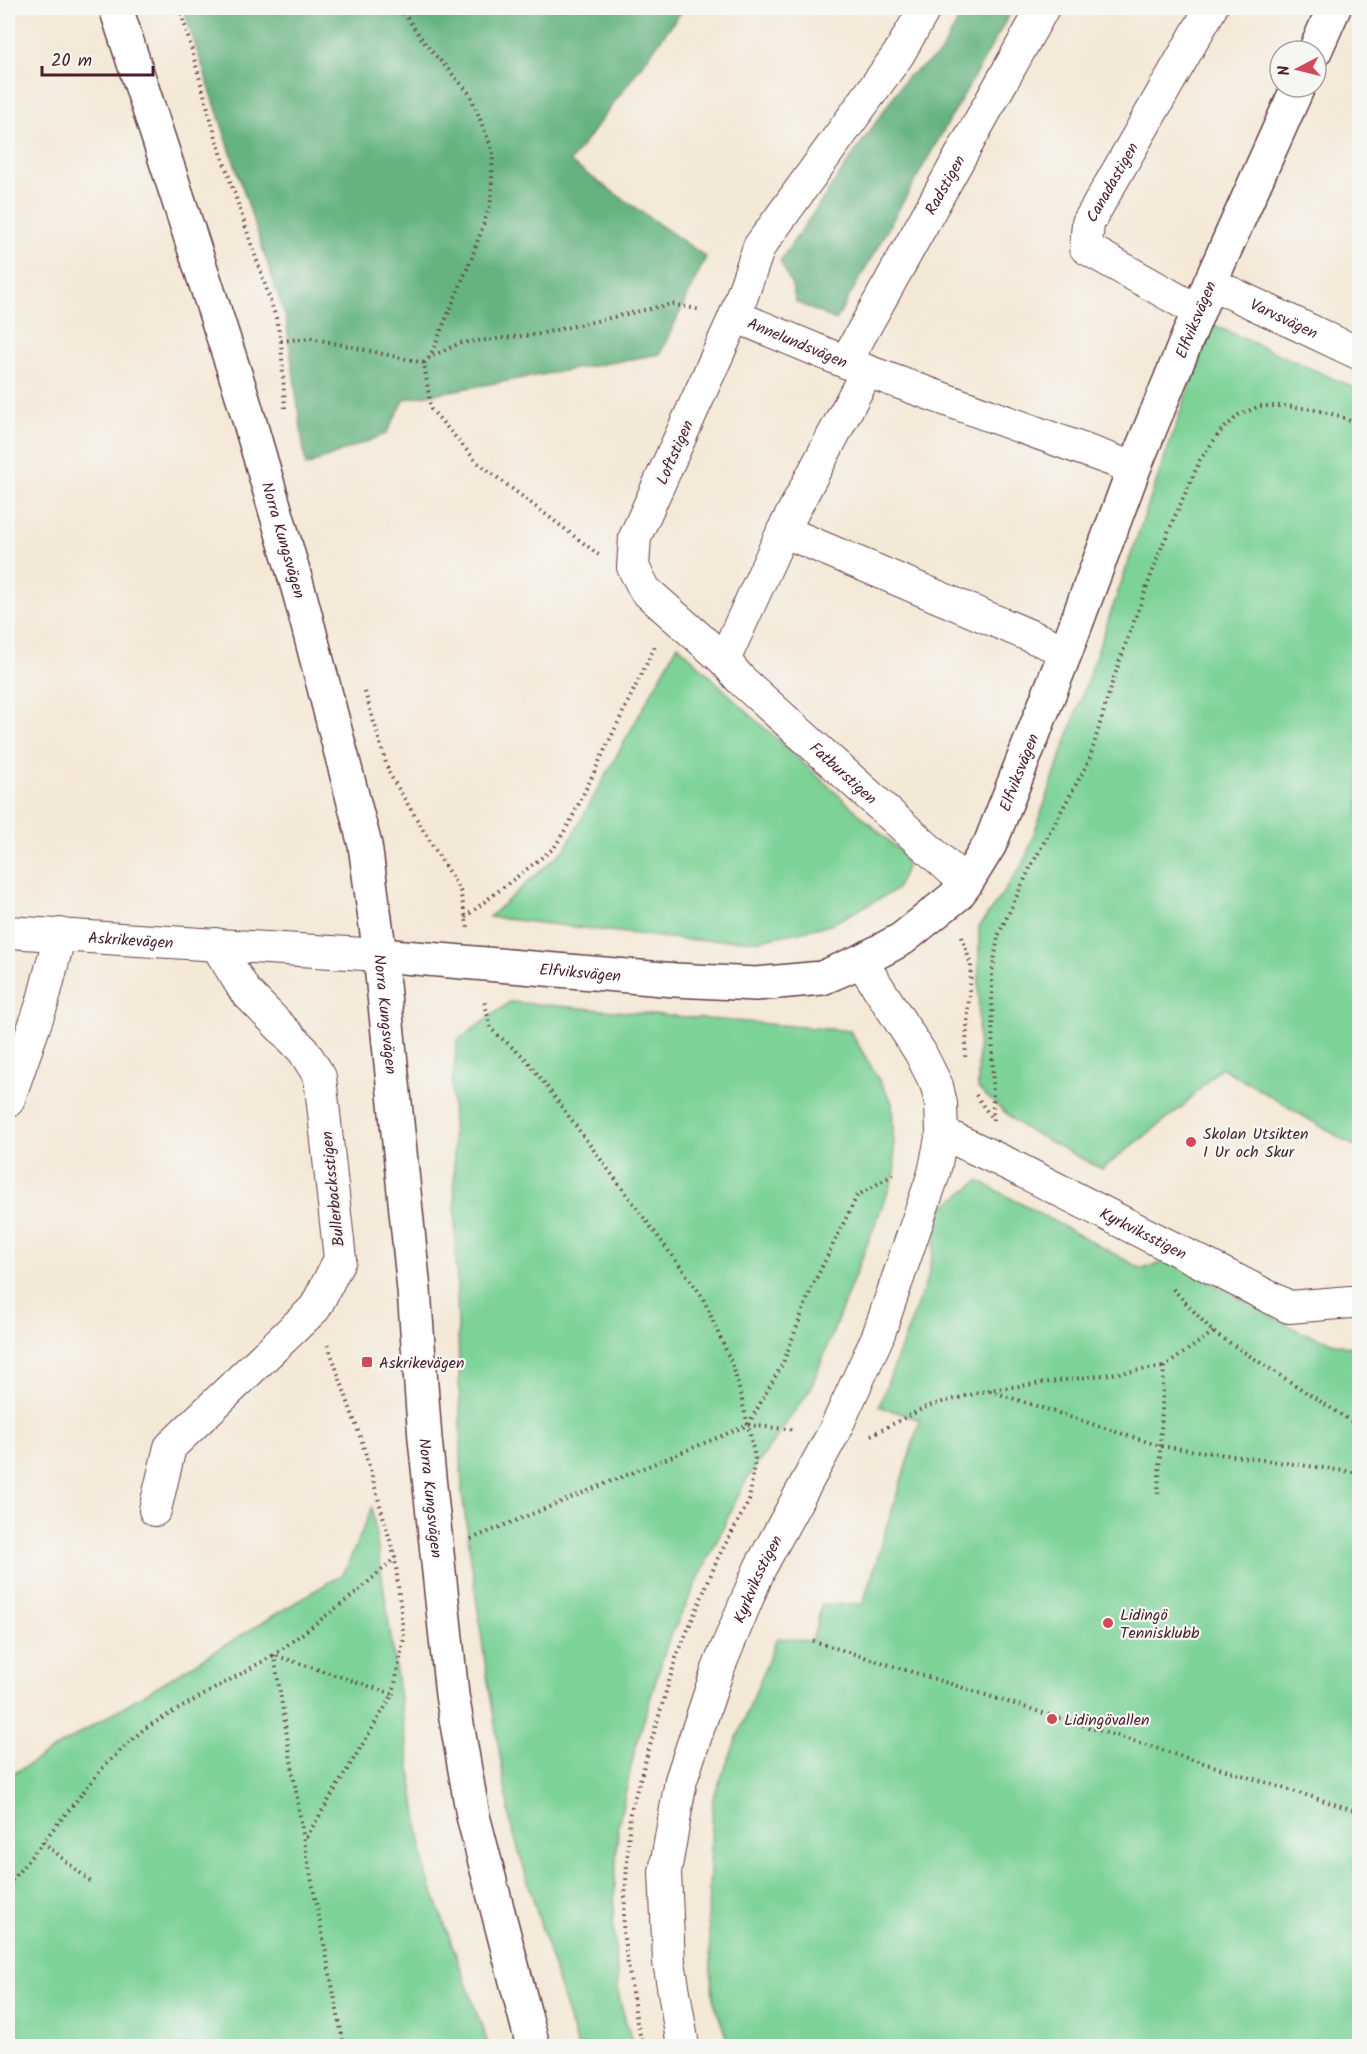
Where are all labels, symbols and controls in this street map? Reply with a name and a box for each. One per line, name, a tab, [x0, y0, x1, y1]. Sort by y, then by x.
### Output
scale bar	[42, 39, 153, 77]
north arrow	[1268, 39, 1328, 99]
text: 20 m	[51, 47, 92, 76]
text: N	[1272, 64, 1298, 77]
street label: Canadastigen	[1080, 138, 1146, 227]
street label: Radstigen	[919, 151, 973, 220]
street label: Elfviksvägen	[1169, 277, 1224, 363]
street label: Varvsvägen	[1245, 293, 1322, 346]
street label: Annelundsvägen	[743, 311, 851, 376]
street label: Loftstigen	[650, 416, 701, 489]
street label: Norra Kungsvägen	[254, 479, 311, 602]
street label: Elfviksvägen	[993, 730, 1046, 815]
street label: Fatburstigen	[803, 736, 882, 811]
street label: Askrikevägen	[87, 926, 174, 956]
street label: Norra Kungsvägen	[366, 953, 403, 1075]
street label: Elfviksvägen	[538, 958, 622, 989]
place label: Skolan Utsikten I Ur och Skur	[1203, 1122, 1308, 1165]
street label: Bullerbacksstigen	[315, 1130, 352, 1248]
marker: Skolan Utsikten I Ur och Skur	[1184, 1135, 1198, 1149]
street label: Kyrkviksstigen	[1095, 1202, 1191, 1267]
place label: Askrikevägen	[379, 1351, 465, 1376]
marker: Askrikevägen	[360, 1355, 374, 1369]
street label: Norra Kungsvägen	[411, 1437, 448, 1559]
street label: Kyrkviksstigen	[727, 1531, 790, 1627]
place label: Lidingö Tennisklubb	[1120, 1603, 1200, 1646]
marker: Lidingö Tennisklubb	[1101, 1616, 1115, 1630]
place label: Lidingövallen	[1064, 1708, 1150, 1733]
marker: Lidingövallen	[1045, 1712, 1059, 1726]

